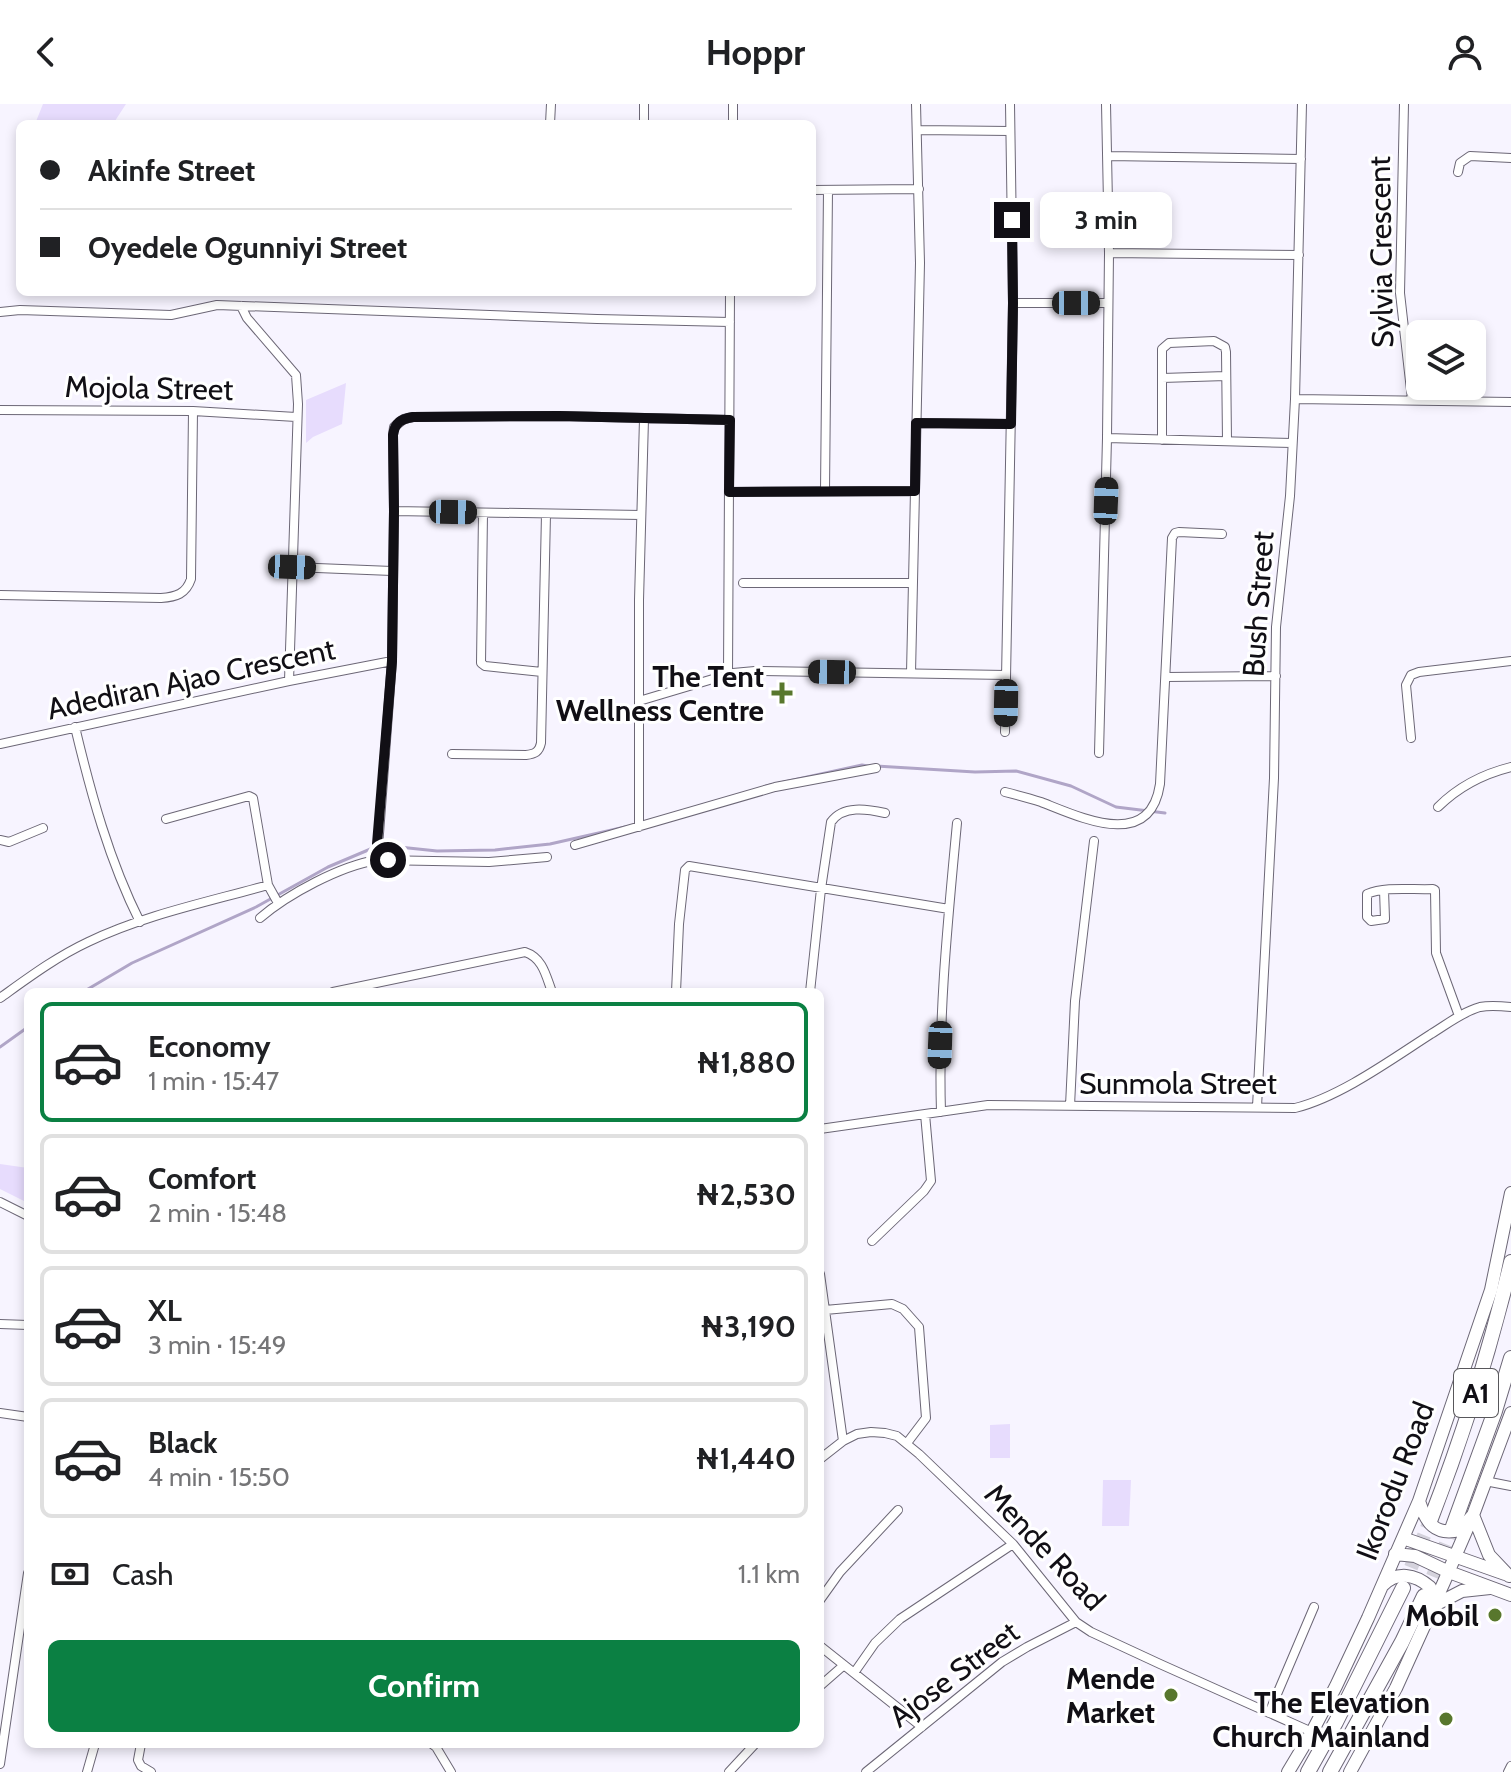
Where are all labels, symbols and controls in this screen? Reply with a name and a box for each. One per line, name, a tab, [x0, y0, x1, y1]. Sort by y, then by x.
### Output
icon: back	[24, 30, 68, 74]
text: Hoppr	[706, 30, 805, 74]
icon: person	[1443, 30, 1487, 74]
text: Akinfe Street	[88, 152, 255, 189]
street label: Sylvia Crescent	[1361, 156, 1401, 348]
callout: 3 min	[1040, 192, 1172, 248]
route end	[994, 202, 1030, 238]
text: 3 min	[1074, 204, 1138, 236]
text: Oyedele Ogunniyi Street	[88, 229, 407, 266]
car	[1052, 291, 1100, 315]
map controls	[1406, 320, 1486, 400]
button: layers	[1406, 320, 1486, 400]
street label: Mojola Street	[64, 368, 234, 408]
car	[1093, 477, 1119, 525]
car	[429, 500, 477, 524]
street label: Bush Street	[1234, 530, 1282, 678]
car	[268, 554, 316, 580]
street label: Adediran Ajao Crescent	[44, 630, 338, 728]
place label: The Tent Wellness Centre	[556, 658, 764, 729]
car	[808, 660, 856, 684]
car	[994, 679, 1018, 727]
marker: The Tent Wellness Centre	[771, 682, 793, 704]
route start	[370, 842, 406, 878]
car	[927, 1021, 953, 1069]
icon: car	[52, 1026, 124, 1098]
text: Economy	[148, 1028, 271, 1065]
text: ₦1,880	[696, 1044, 796, 1081]
text: 1 min · 15:47	[148, 1065, 279, 1097]
street label: Sunmola Street	[1079, 1065, 1277, 1102]
icon: car	[52, 1158, 124, 1230]
text: Comfort	[148, 1160, 256, 1197]
text: ₦2,530	[695, 1176, 796, 1213]
text: 2 min · 15:48	[148, 1197, 287, 1229]
icon: car	[52, 1290, 124, 1362]
text: XL	[148, 1292, 182, 1329]
text: ₦3,190	[700, 1308, 796, 1345]
text: 3 min · 15:49	[148, 1329, 286, 1361]
road number: A1	[1454, 1369, 1498, 1417]
street label: Ikorodu Road	[1348, 1397, 1442, 1565]
icon: car	[52, 1422, 124, 1494]
text: Black	[148, 1424, 218, 1461]
text: ₦1,440	[695, 1440, 796, 1477]
text: 4 min · 15:50	[148, 1461, 290, 1493]
street label: Mende Road	[977, 1476, 1113, 1618]
icon: cash	[48, 1552, 92, 1596]
text: Cash	[112, 1556, 174, 1593]
text: 1.1 km	[738, 1558, 800, 1590]
place label: Mobil	[1405, 1597, 1479, 1634]
marker: Mobil	[1486, 1606, 1504, 1624]
street label: Ajose Street	[882, 1613, 1026, 1735]
button: Confirm	[48, 1640, 800, 1732]
place label: Mende Market	[1066, 1660, 1155, 1731]
place label: The Elevation Church Mainland	[1212, 1684, 1430, 1755]
marker: Mende Market	[1162, 1686, 1180, 1704]
marker: The Elevation Church Mainland	[1437, 1710, 1455, 1728]

